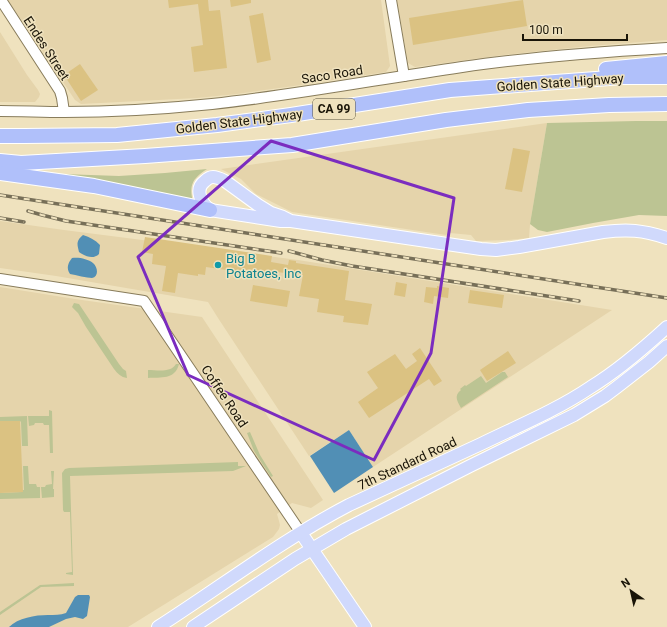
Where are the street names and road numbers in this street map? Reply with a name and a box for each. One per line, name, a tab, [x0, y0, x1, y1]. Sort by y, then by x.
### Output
street label: Endes Street	[20, 14, 73, 83]
street label: Saco Road	[300, 62, 364, 87]
street label: Golden State Highway	[496, 71, 624, 94]
road number: CA 99	[313, 99, 355, 119]
street label: Golden State Highway	[175, 106, 303, 137]
street label: Coffee Road	[198, 362, 251, 430]
street label: 7th Standard Road	[355, 434, 459, 493]

